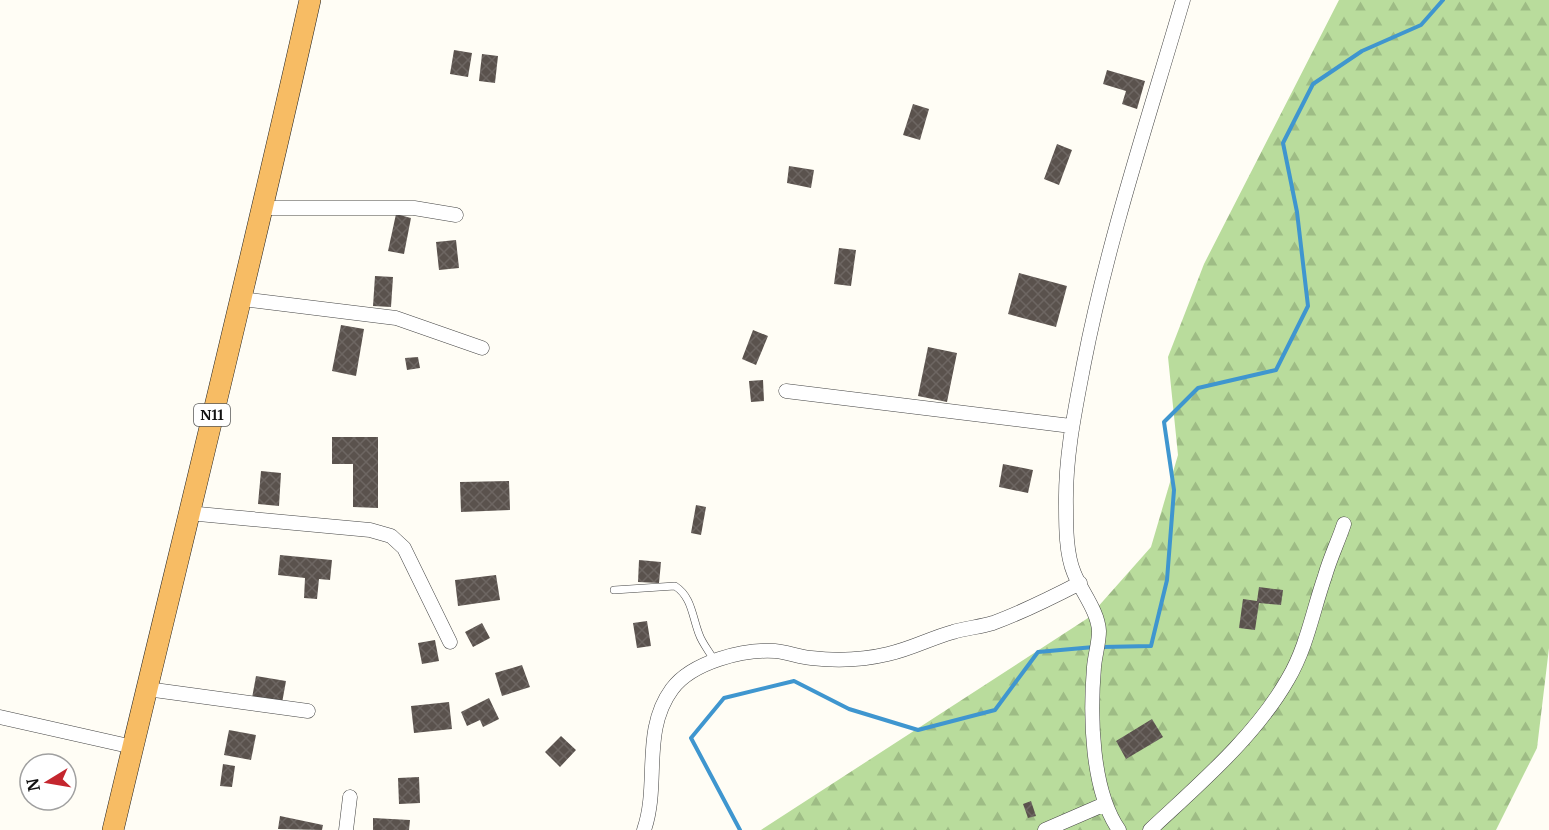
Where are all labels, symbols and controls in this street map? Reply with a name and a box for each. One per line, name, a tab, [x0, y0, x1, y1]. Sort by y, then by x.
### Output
road number: N11	[194, 404, 230, 426]
north arrow	[18, 752, 78, 812]
text: N	[22, 776, 44, 793]

